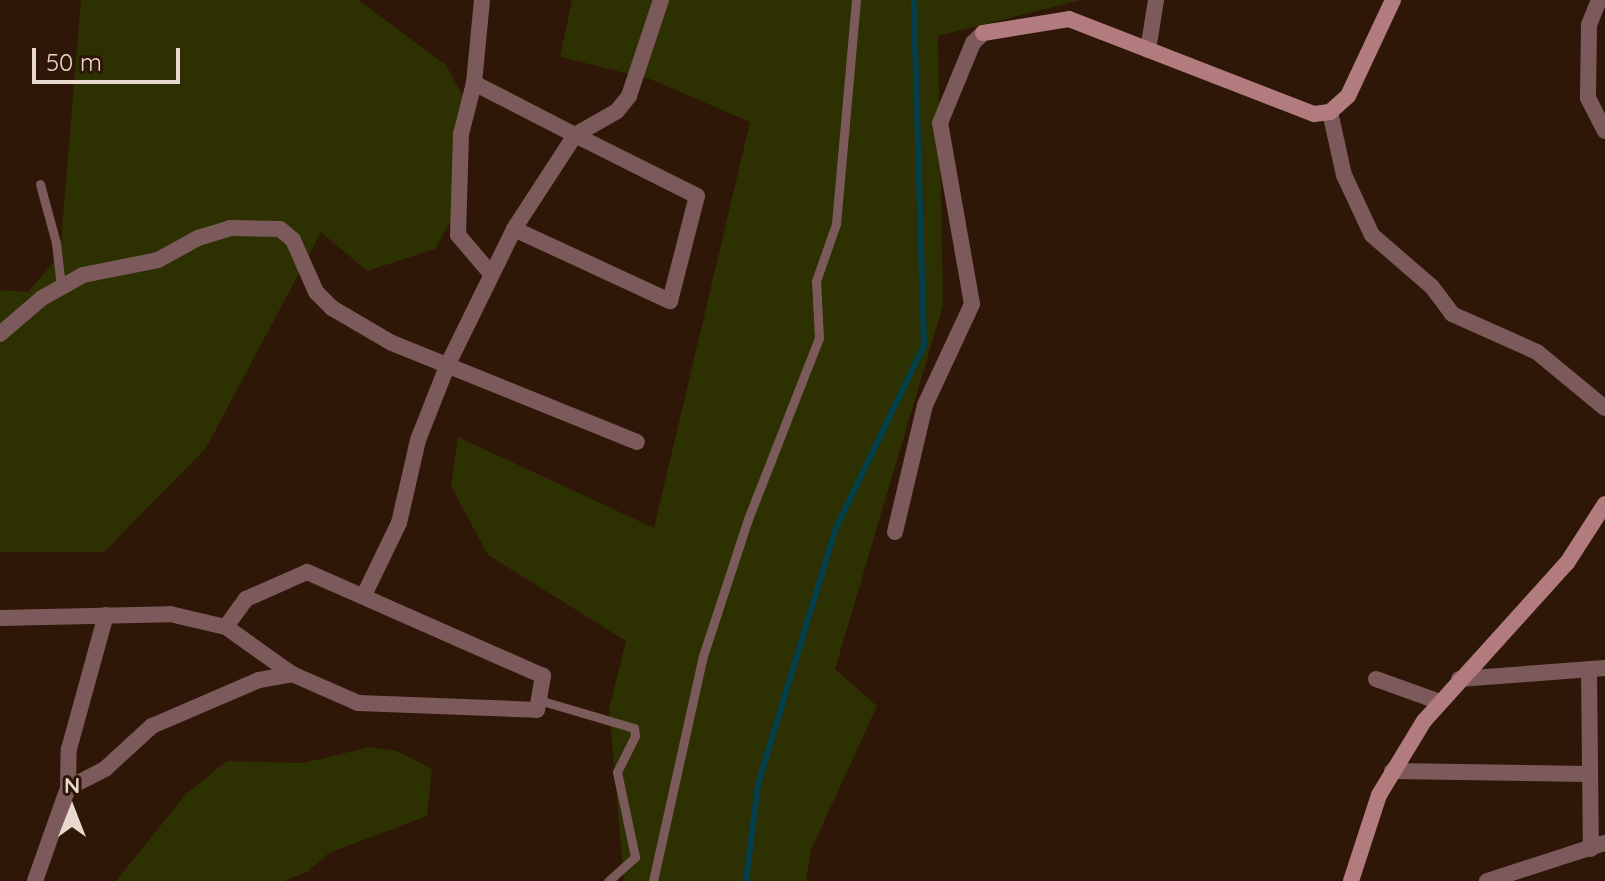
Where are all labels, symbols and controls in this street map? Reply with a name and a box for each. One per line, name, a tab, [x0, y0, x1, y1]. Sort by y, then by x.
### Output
scale bar	[36, 32, 184, 82]
text: 50 m	[46, 47, 102, 77]
north arrow	[32, 769, 112, 849]
text: N	[64, 771, 80, 799]

